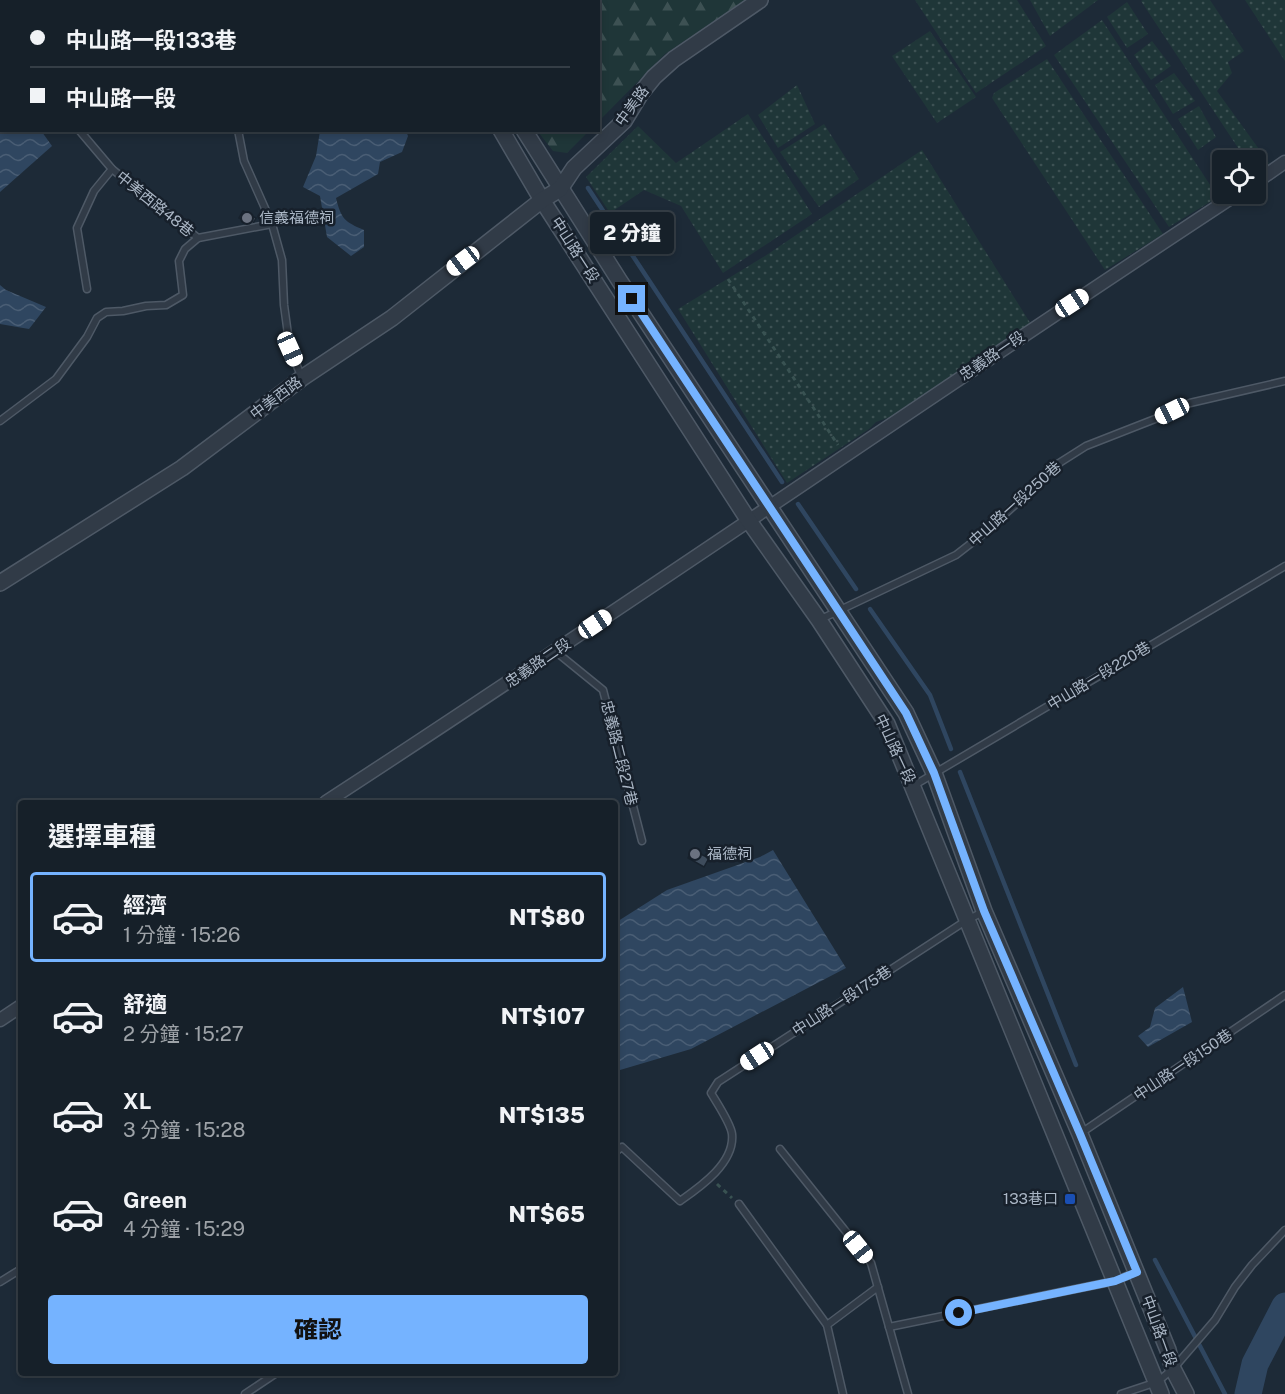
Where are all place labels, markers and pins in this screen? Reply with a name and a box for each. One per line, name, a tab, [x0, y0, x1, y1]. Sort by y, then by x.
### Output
place label: 信義福德祠	[259, 209, 334, 226]
marker: 信義福德祠	[240, 211, 254, 225]
place label: 福德祠	[707, 845, 752, 862]
marker: 福德祠	[688, 847, 702, 861]
place label: 133巷口	[1003, 1190, 1058, 1207]
marker: 133巷口	[1063, 1192, 1077, 1206]

